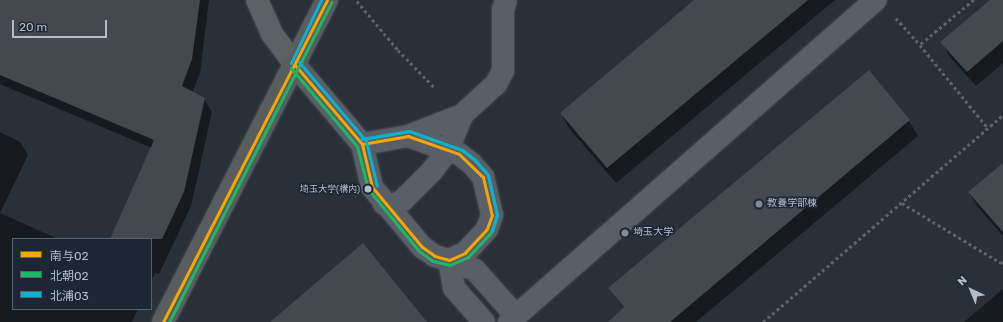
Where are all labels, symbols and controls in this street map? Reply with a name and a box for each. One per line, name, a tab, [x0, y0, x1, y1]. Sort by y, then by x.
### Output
scale bar	[14, 12, 109, 38]
text: 20 m	[19, 20, 47, 34]
place label: 埼玉大学(構内)	[300, 184, 360, 194]
marker: 埼玉大学(構内)	[363, 184, 373, 194]
place label: 教養学部棟	[767, 198, 817, 210]
marker: 教養学部棟	[754, 199, 764, 209]
place label: 埼玉大学	[633, 227, 673, 239]
marker: 埼玉大学	[620, 228, 630, 238]
legend	[12, 238, 152, 310]
text: 南与02	[50, 249, 89, 263]
text: 北朝02	[50, 269, 89, 283]
north arrow	[951, 270, 991, 310]
text: N	[955, 274, 970, 288]
text: 北浦03	[50, 289, 89, 303]

